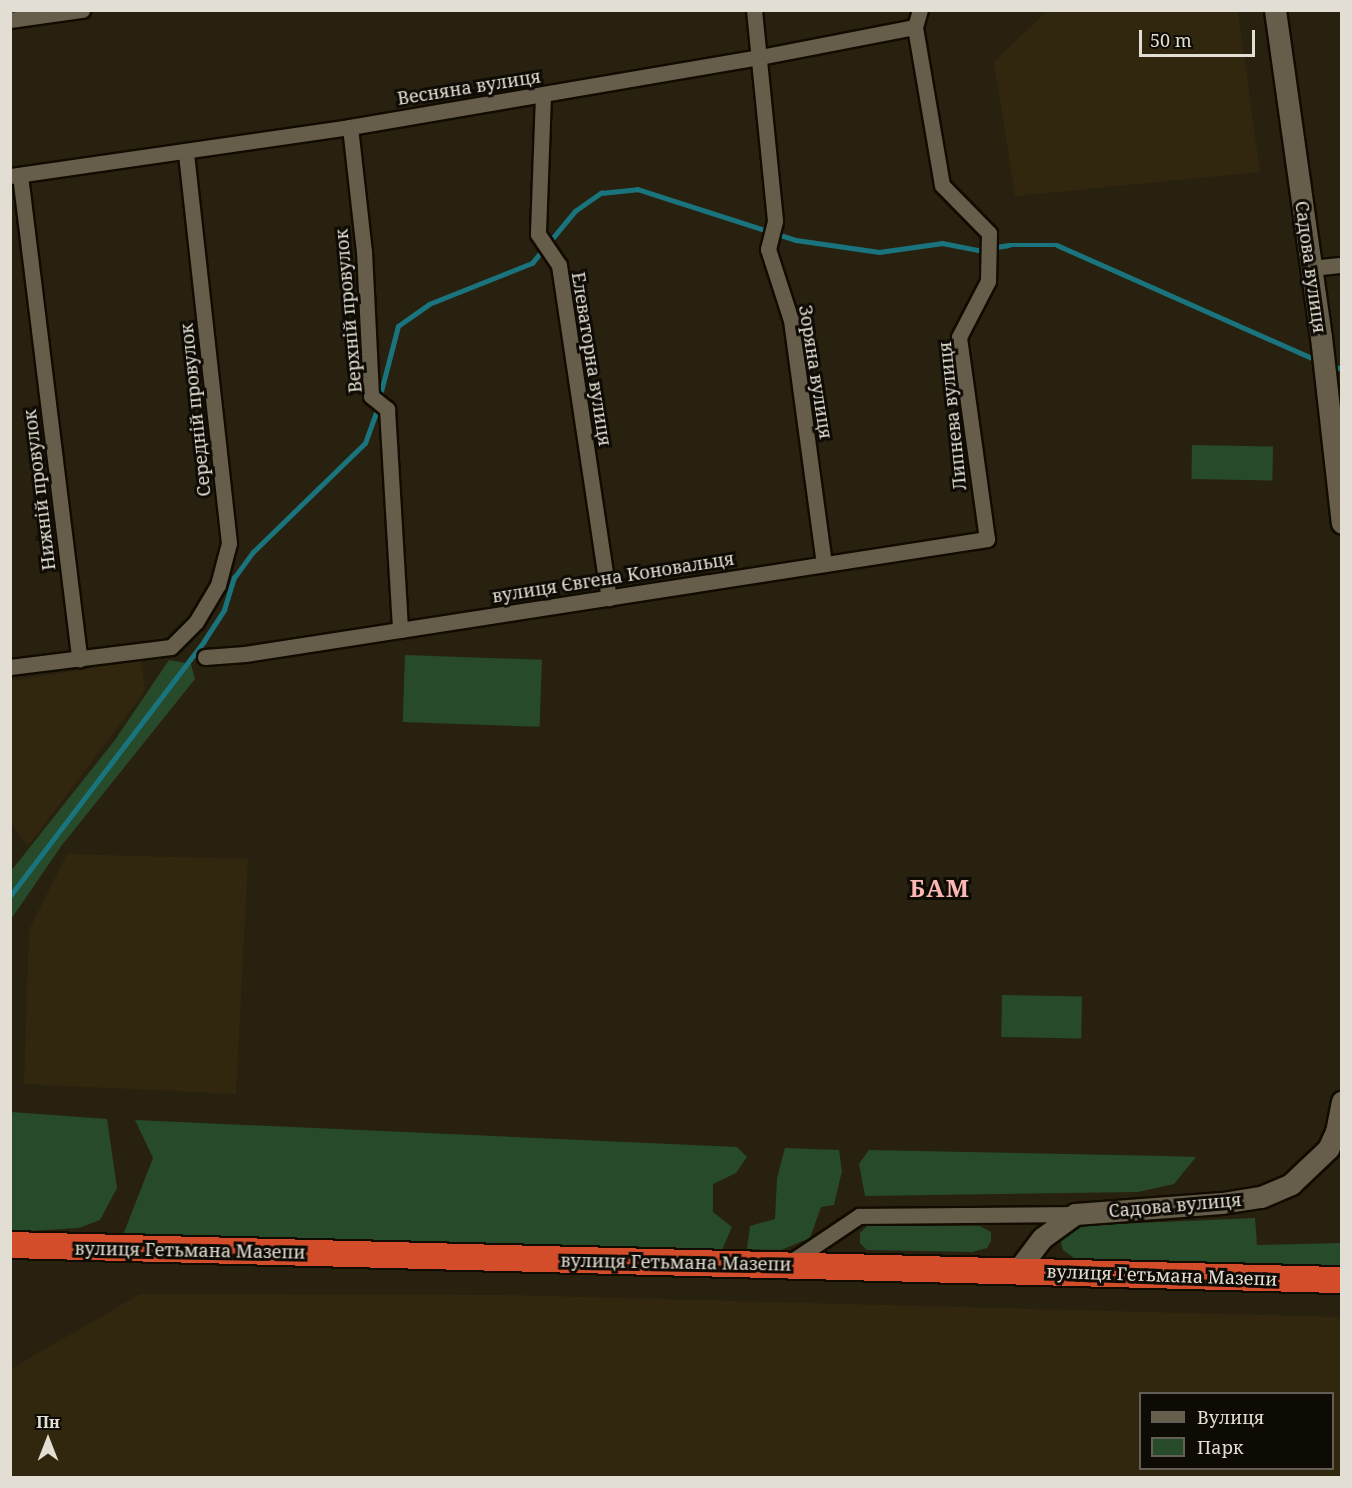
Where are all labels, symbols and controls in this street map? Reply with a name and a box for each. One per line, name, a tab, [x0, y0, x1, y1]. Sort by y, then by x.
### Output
scale bar	[1142, 18, 1258, 56]
text: 50 m	[1150, 28, 1192, 52]
street label: Весняна вулиця	[396, 65, 542, 109]
street label: Садова вулиця	[1291, 200, 1331, 334]
street label: Верхній провулок	[330, 228, 366, 394]
street label: Елеваторна вулиця	[568, 270, 616, 448]
street label: Зоряна вулиця	[795, 303, 837, 441]
street label: Середній провулок	[175, 322, 215, 498]
street label: Липнева вулиця	[933, 341, 971, 491]
street label: Нижній провулок	[18, 408, 60, 572]
street label: вулиця Євгена Коновальця	[490, 547, 736, 607]
district label: БАМ	[909, 874, 971, 902]
street label: Садова вулиця	[1108, 1188, 1242, 1222]
street label: вулиця Гетьмана Мазепи	[74, 1237, 306, 1263]
street label: вулиця Гетьмана Мазепи	[560, 1249, 792, 1275]
street label: вулиця Гетьмана Мазепи	[1046, 1260, 1278, 1290]
legend	[1139, 1392, 1334, 1470]
text: Вулиця	[1197, 1405, 1264, 1429]
north arrow	[18, 1410, 78, 1470]
text: Пн	[36, 1411, 60, 1433]
text: Парк	[1197, 1435, 1244, 1459]

